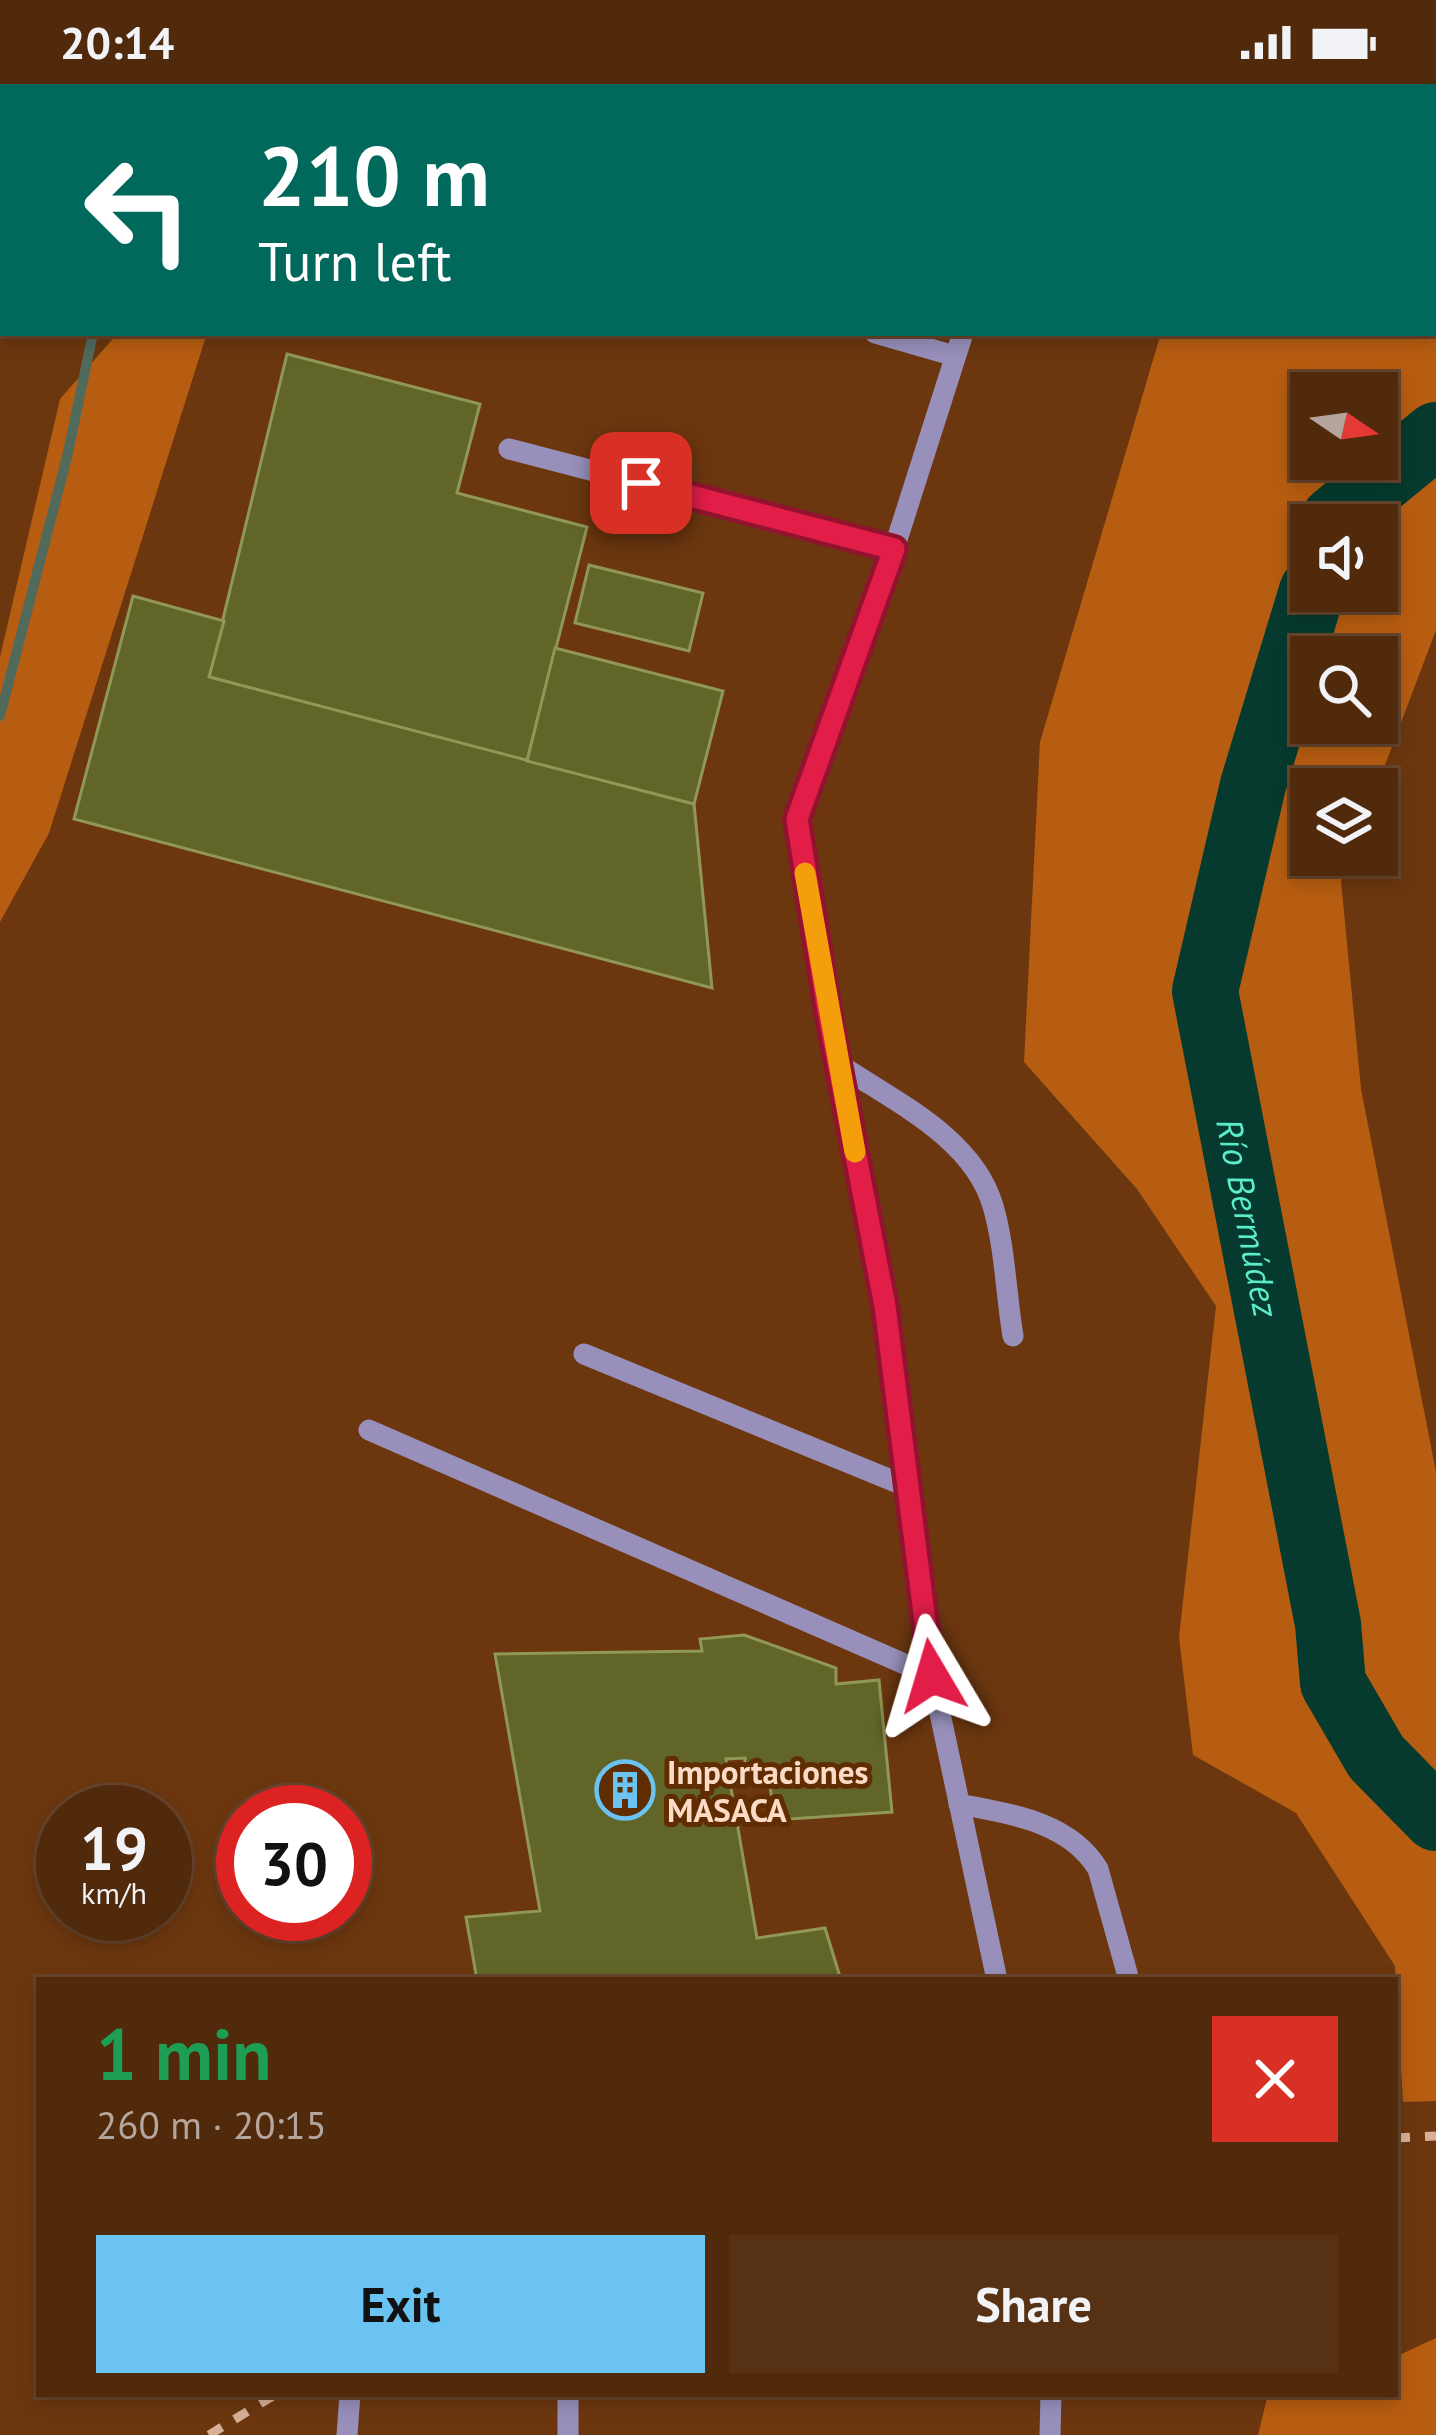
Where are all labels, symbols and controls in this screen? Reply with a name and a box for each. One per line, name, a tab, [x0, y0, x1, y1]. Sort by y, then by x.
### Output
text: 20:14	[60, 13, 174, 71]
text: 210 m	[258, 120, 490, 229]
icon: left	[60, 132, 216, 288]
text: Turn left	[258, 226, 452, 296]
north arrow	[1290, 372, 1398, 480]
map controls	[1290, 372, 1398, 876]
pin	[590, 432, 692, 534]
icon: arrive	[608, 450, 674, 516]
button: sound	[1290, 504, 1398, 612]
button: search	[1290, 636, 1398, 744]
button: layers	[1290, 768, 1398, 876]
water label: Río Bermúdez	[1207, 1114, 1291, 1321]
position arrow	[869, 1613, 995, 1739]
place label: Importaciones MASACA	[667, 1750, 869, 1831]
building icon: Importaciones MASACA	[594, 1759, 656, 1821]
speed limit sign: 30	[216, 1785, 372, 1941]
text: 19	[80, 1809, 148, 1887]
text: km/h	[81, 1873, 147, 1912]
text: 1 min	[96, 2007, 272, 2100]
button: close	[1212, 2016, 1338, 2142]
text: 260 m · 20:15	[96, 2099, 327, 2150]
button: Exit	[96, 2235, 705, 2373]
button: Share	[729, 2235, 1338, 2373]

